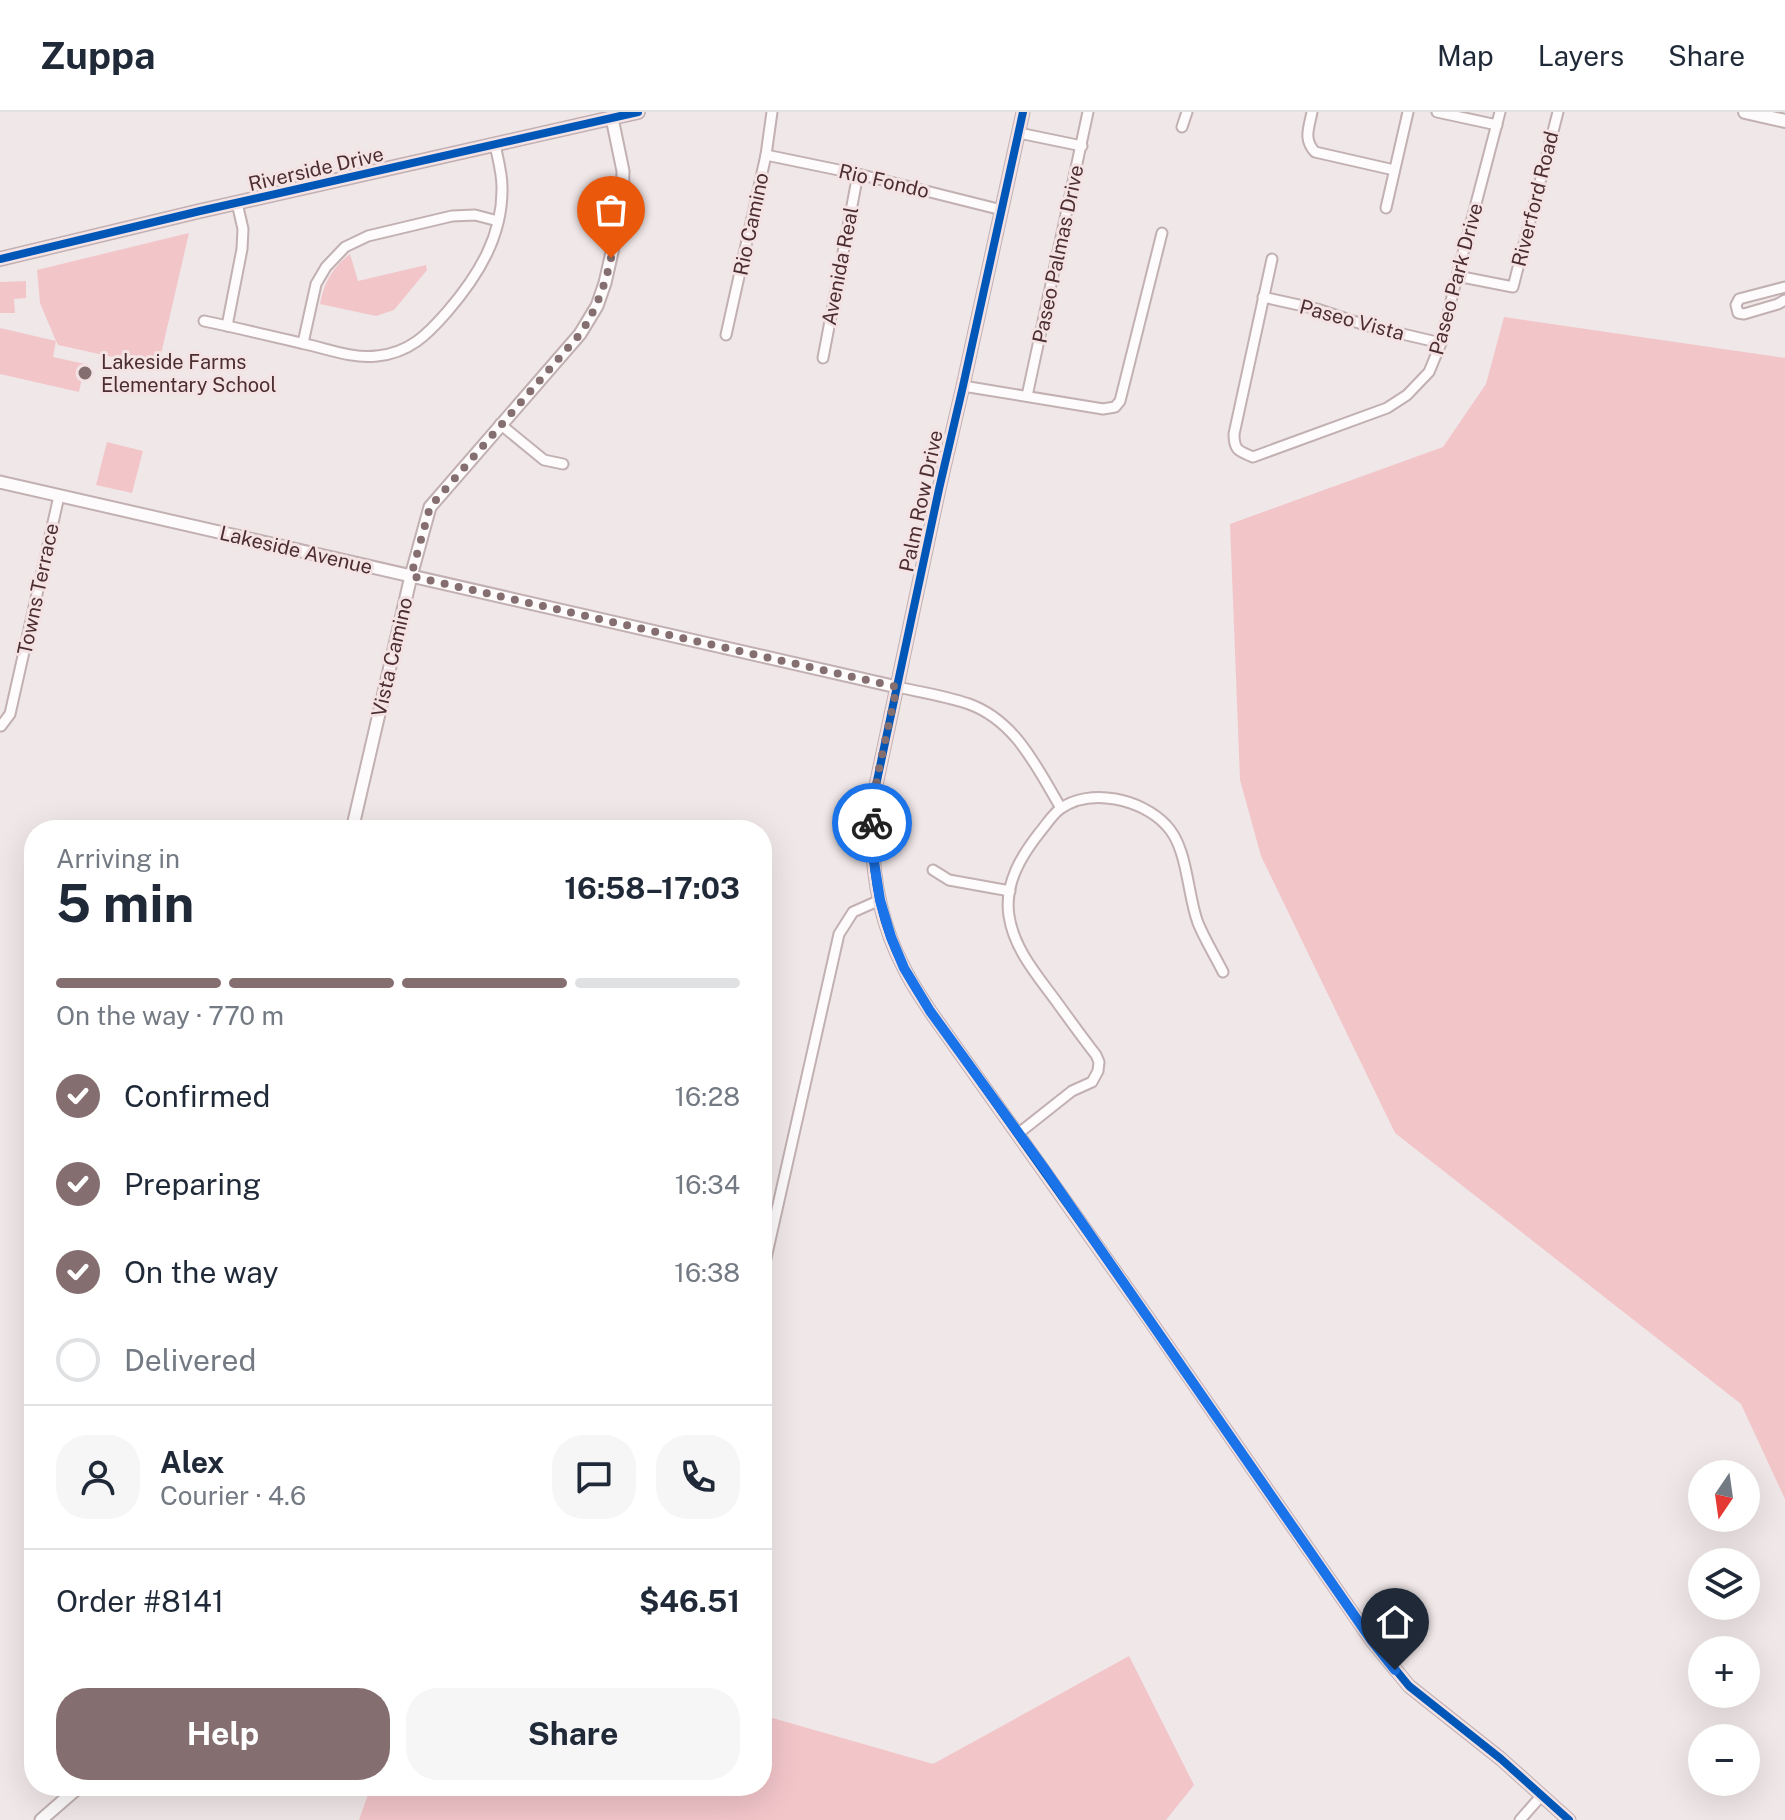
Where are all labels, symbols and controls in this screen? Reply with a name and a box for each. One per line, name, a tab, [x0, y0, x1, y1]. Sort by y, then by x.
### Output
text: Zuppa	[40, 33, 155, 78]
text: Map	[1437, 39, 1494, 72]
text: Layers	[1538, 39, 1624, 72]
text: Share	[1668, 39, 1745, 72]
street label: Riverford Road	[1507, 129, 1563, 269]
street label: Riverside Drive	[246, 142, 386, 196]
street label: Rio Fondo	[836, 159, 932, 203]
street label: Paseo Palmas Drive	[1027, 163, 1089, 345]
street label: Rio Camino	[728, 170, 774, 278]
pin	[577, 176, 645, 258]
icon: bag	[589, 188, 633, 232]
street label: Paseo Park Drive	[1424, 200, 1488, 358]
street label: Avenida Real	[817, 205, 863, 327]
street label: Paseo Vista	[1297, 294, 1407, 346]
place label: Lakeside Farms Elementary School	[101, 350, 276, 397]
marker: Lakeside Farms Elementary School	[76, 364, 94, 382]
street label: Palm Row Drive	[894, 428, 948, 574]
street label: Towns Terrace	[12, 521, 64, 657]
street label: Lakeside Avenue	[217, 521, 375, 579]
street label: Vista Camino	[367, 595, 417, 719]
courier	[832, 783, 912, 863]
icon: bike	[850, 801, 894, 845]
text: Arriving in	[56, 843, 180, 874]
text: 16:58–17:03	[564, 870, 740, 906]
text: 5 min	[56, 873, 194, 934]
text: On the way · 770 m	[56, 1000, 284, 1031]
icon: check	[56, 1074, 100, 1118]
text: Confirmed	[124, 1078, 270, 1114]
text: 16:28	[675, 1081, 740, 1112]
icon: check	[56, 1162, 100, 1206]
text: Preparing	[124, 1166, 261, 1202]
text: 16:34	[675, 1169, 740, 1200]
icon: check	[56, 1250, 100, 1294]
text: On the way	[124, 1254, 278, 1290]
text: 16:38	[674, 1257, 740, 1288]
text: Delivered	[124, 1342, 256, 1378]
button: person	[56, 1435, 140, 1519]
button: chat	[552, 1435, 636, 1519]
button: phone	[656, 1435, 740, 1519]
text: Alex	[160, 1444, 224, 1480]
north arrow	[1688, 1460, 1760, 1532]
map controls	[1688, 1460, 1760, 1796]
text: Courier · 4.6	[160, 1480, 306, 1511]
button: layers	[1688, 1548, 1760, 1620]
text: Order #8141	[56, 1583, 224, 1619]
text: $46.51	[639, 1583, 740, 1619]
pin	[1361, 1588, 1429, 1670]
icon: home	[1373, 1600, 1417, 1644]
button: +	[1688, 1636, 1760, 1708]
button: Help	[56, 1688, 390, 1780]
button: Share	[406, 1688, 740, 1780]
button: −	[1688, 1724, 1760, 1796]

